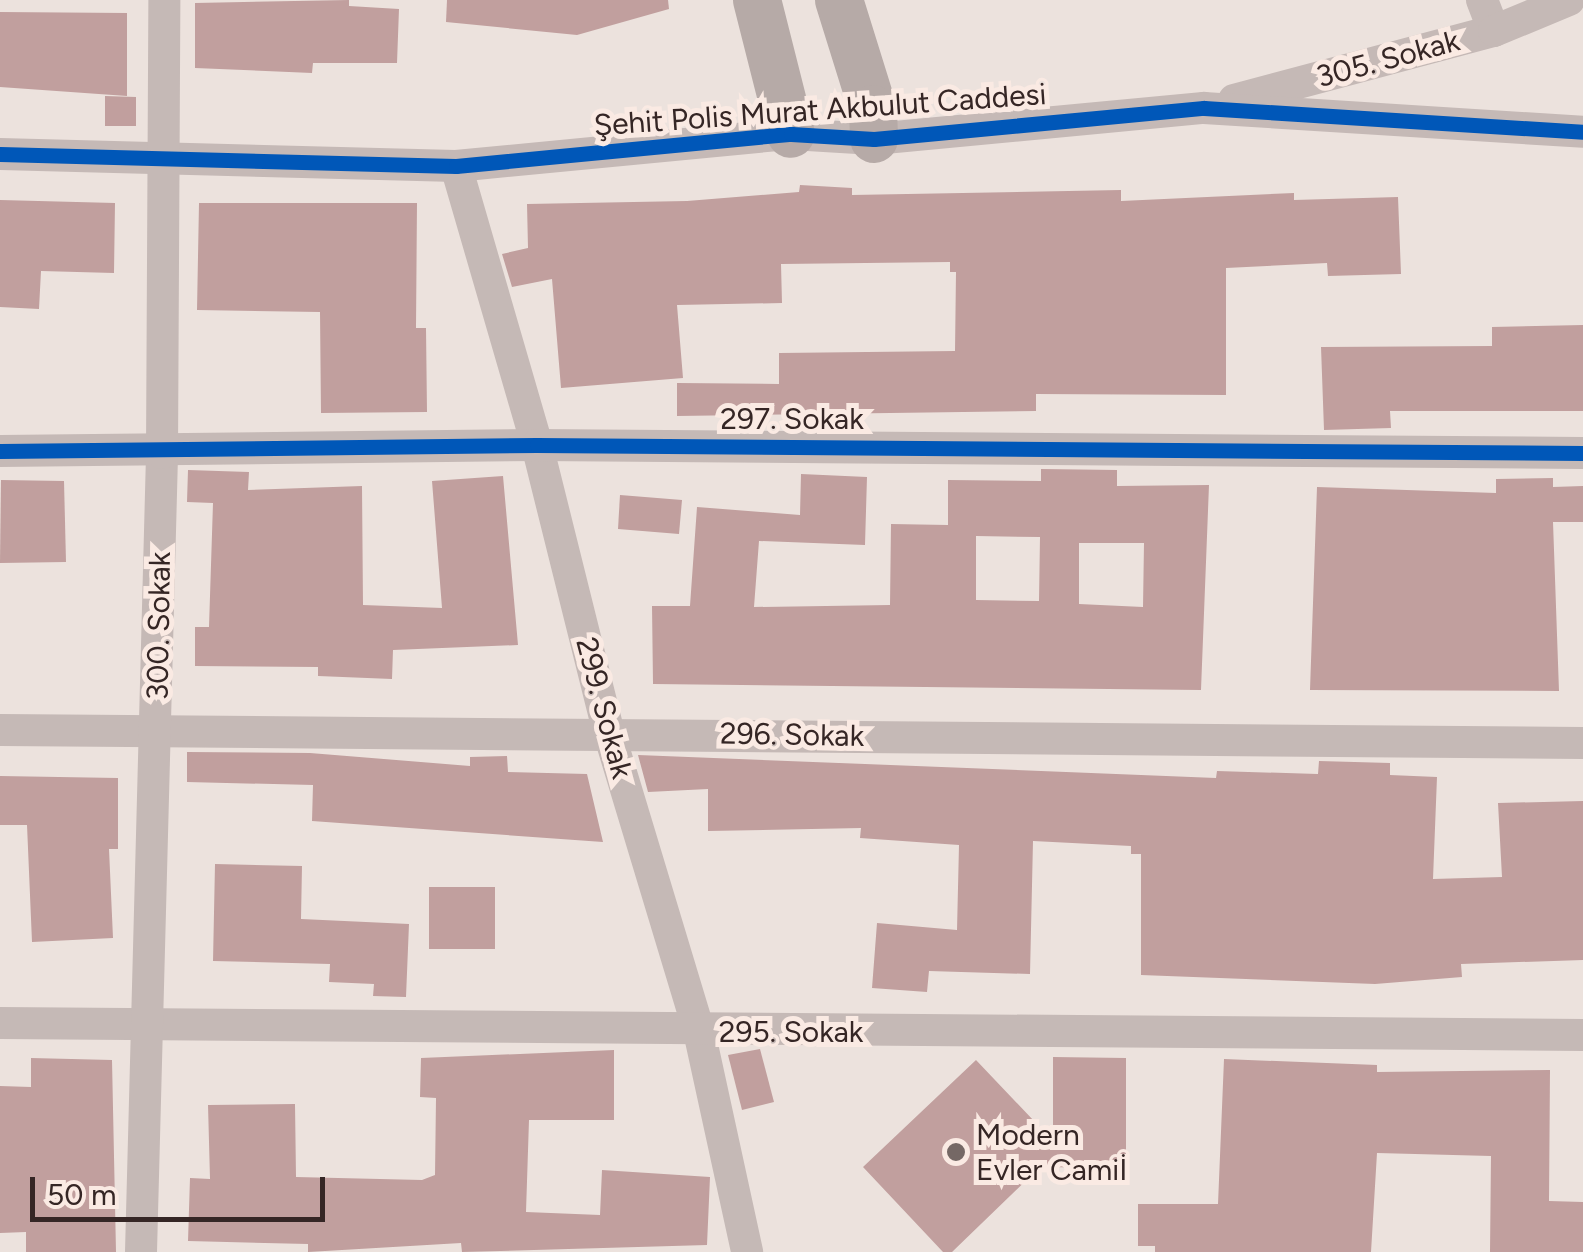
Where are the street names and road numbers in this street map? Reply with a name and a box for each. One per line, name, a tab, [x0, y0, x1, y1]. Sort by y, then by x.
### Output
street label: 305. Sokak	[1313, 23, 1463, 95]
street label: Şehit Polis Murat Akbulut Caddesi	[592, 76, 1048, 144]
street label: 297. Sokak	[720, 401, 864, 437]
street label: 300. Sokak	[140, 552, 178, 700]
street label: 299. Sokak	[568, 634, 640, 782]
street label: 296. Sokak	[720, 716, 864, 754]
street label: 295. Sokak	[719, 1014, 863, 1050]

